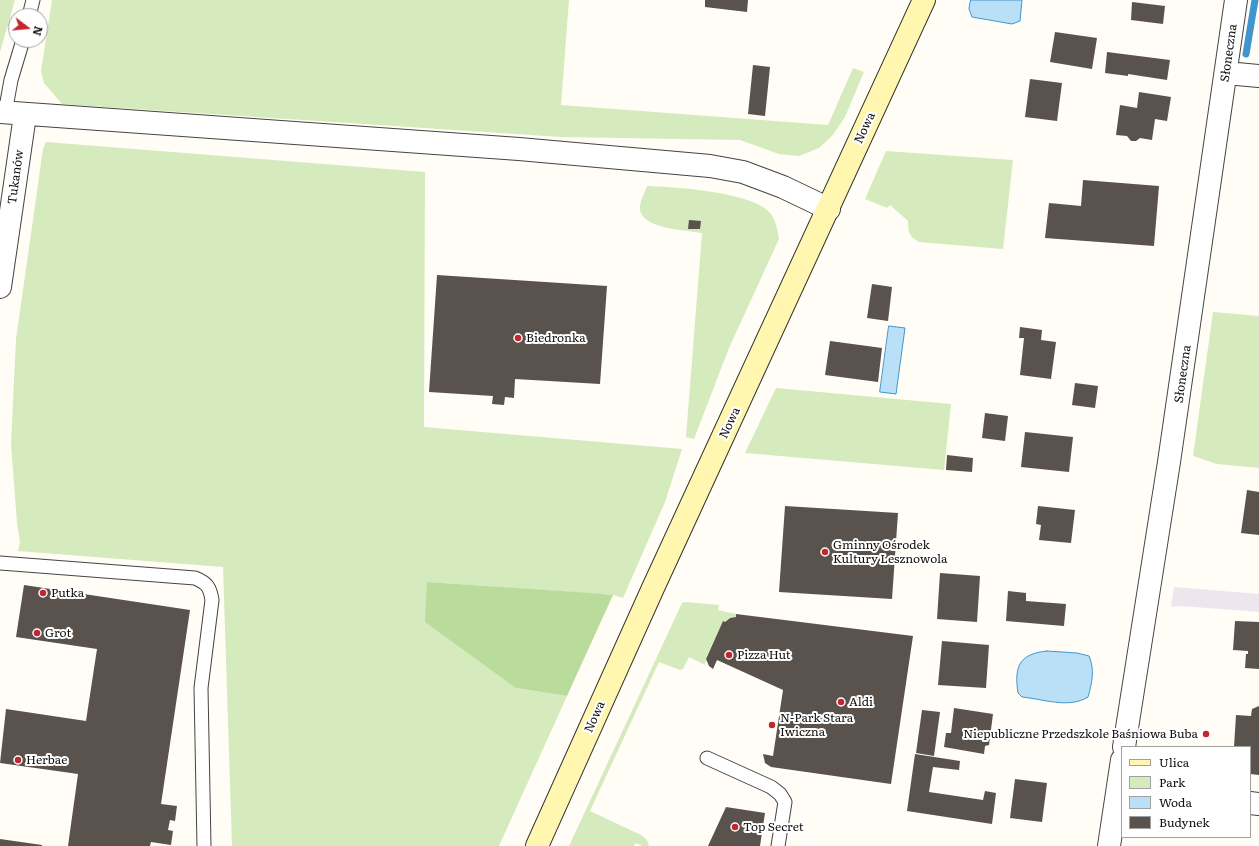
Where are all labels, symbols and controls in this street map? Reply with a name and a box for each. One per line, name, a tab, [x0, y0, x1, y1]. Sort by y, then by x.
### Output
north arrow	[8, 8, 48, 48]
street label: Słoneczna	[1218, 23, 1240, 83]
text: N	[30, 24, 48, 38]
street label: Nowa	[852, 110, 878, 146]
street label: Tukanów	[5, 149, 27, 205]
place label: Biedronka	[526, 331, 586, 345]
marker: Biedronka	[513, 333, 523, 343]
street label: Słoneczna	[1172, 344, 1194, 404]
street label: Nowa	[717, 405, 743, 441]
place label: Gminny Ośrodek Kultury Lesznowola	[833, 538, 947, 566]
marker: Gminny Ośrodek Kultury Lesznowola	[820, 547, 830, 557]
place label: Putka	[51, 586, 84, 600]
marker: Putka	[38, 588, 48, 598]
place label: Grot	[45, 626, 71, 640]
marker: Grot	[32, 628, 42, 638]
place label: Pizza Hut	[737, 648, 791, 662]
marker: Pizza Hut	[724, 650, 734, 660]
place label: Aldi	[849, 695, 873, 709]
marker: Aldi	[836, 697, 846, 707]
street label: Nowa	[582, 699, 608, 735]
place label: N-Park Stara Iwiczna	[780, 711, 853, 739]
marker: N-Park Stara Iwiczna	[767, 720, 777, 730]
place label: Niepubliczne Przedszkole Baśniowa Buba	[963, 727, 1198, 741]
marker: Niepubliczne Przedszkole Baśniowa Buba	[1201, 729, 1211, 739]
legend	[1121, 746, 1251, 838]
place label: Herbae	[26, 753, 67, 767]
text: Ulica	[1159, 753, 1189, 771]
marker: Herbae	[13, 755, 23, 765]
text: Park	[1159, 773, 1185, 791]
text: Woda	[1159, 793, 1192, 811]
text: Budynek	[1159, 813, 1210, 831]
place label: Top Secret	[743, 820, 804, 834]
marker: Top Secret	[730, 822, 740, 832]

